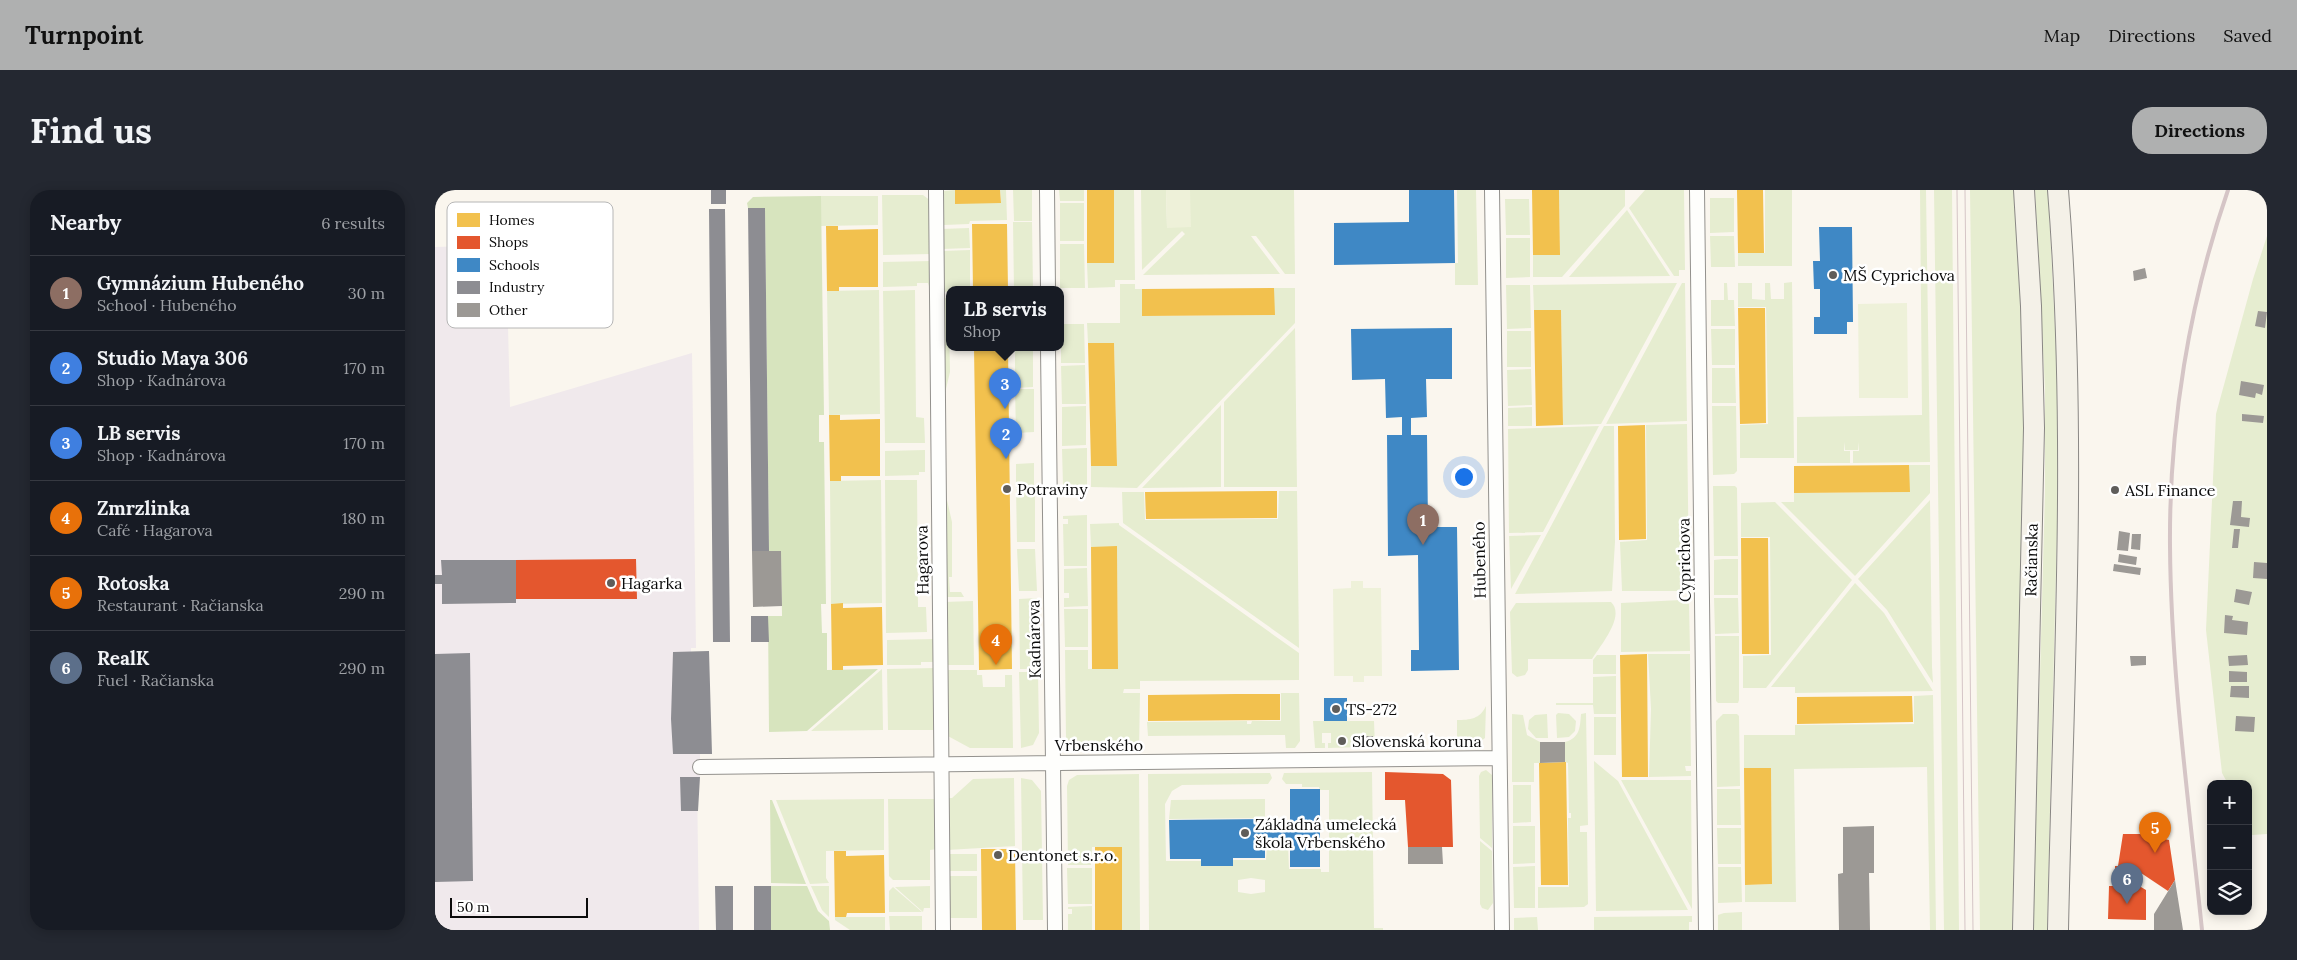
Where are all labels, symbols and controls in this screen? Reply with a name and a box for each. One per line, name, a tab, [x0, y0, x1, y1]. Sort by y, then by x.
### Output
text: Turnpoint	[25, 20, 143, 51]
text: Map	[2044, 24, 2080, 47]
text: Directions	[2108, 24, 2195, 47]
text: Saved	[2223, 24, 2272, 47]
button: Directions	[2132, 107, 2267, 154]
text: Find us	[30, 108, 152, 153]
legend	[447, 202, 613, 328]
text: Nearby	[50, 209, 121, 236]
text: Homes	[489, 211, 534, 229]
text: 6 results	[321, 213, 385, 233]
text: Shops	[489, 233, 528, 251]
text: Schools	[489, 256, 539, 274]
place label: MŠ Cyprichova	[1843, 265, 1955, 285]
marker: MŠ Cyprichova	[1827, 269, 1839, 281]
text: Gymnázium Hubeného	[97, 271, 304, 295]
text: Industry	[489, 278, 545, 296]
text: 1	[63, 283, 69, 303]
text: 30 m	[348, 283, 385, 303]
popup	[946, 286, 1064, 351]
text: School · Hubeného	[97, 295, 237, 315]
text: LB servis	[963, 297, 1047, 321]
text: Other	[489, 301, 528, 319]
text: Shop	[963, 321, 1001, 341]
text: Studio Maya 306	[97, 346, 248, 370]
text: 2	[62, 358, 70, 378]
text: 170 m	[343, 358, 385, 378]
pin: 3	[989, 368, 1021, 409]
text: Shop · Kadnárova	[97, 370, 226, 390]
pin: 2	[990, 418, 1022, 459]
text: LB servis	[97, 421, 180, 445]
text: 3	[62, 433, 70, 453]
text: 170 m	[343, 433, 385, 453]
text: Shop · Kadnárova	[97, 445, 226, 465]
your location	[1451, 464, 1477, 490]
place label: Potraviny	[1017, 479, 1088, 499]
place label: ASL Finance	[2124, 480, 2216, 500]
marker: Potraviny	[1001, 483, 1013, 495]
marker: ASL Finance	[2109, 484, 2121, 496]
text: Zmrzlinka	[97, 496, 190, 520]
pin: 1	[1407, 504, 1439, 545]
text: 4	[62, 508, 70, 528]
text: 180 m	[342, 508, 385, 528]
street label: Cyprichova	[1673, 518, 1695, 602]
text: Café · Hagarova	[97, 520, 213, 540]
street label: Hubeného	[1468, 521, 1490, 599]
street label: Račianska	[2020, 523, 2042, 597]
street label: Hagarova	[911, 525, 933, 595]
text: Rotoska	[97, 571, 170, 595]
place label: Hagarka	[621, 573, 682, 593]
marker: Hagarka	[605, 577, 617, 589]
text: 5	[62, 583, 70, 603]
text: 290 m	[339, 583, 385, 603]
text: Restaurant · Račianska	[97, 595, 264, 615]
street label: Kadnárova	[1023, 599, 1045, 679]
pin: 4	[980, 624, 1012, 665]
text: RealK	[97, 646, 149, 670]
text: 6	[61, 658, 71, 678]
text: 290 m	[339, 658, 385, 678]
text: Fuel · Račianska	[97, 670, 214, 690]
place label: TS-272	[1346, 699, 1397, 719]
marker: TS-272	[1330, 703, 1342, 715]
place label: Slovenská koruna	[1352, 731, 1482, 751]
street label: Vrbenského	[1054, 735, 1143, 755]
marker: Slovenská koruna	[1336, 735, 1348, 747]
map controls	[2207, 780, 2252, 915]
button: +	[2207, 780, 2252, 825]
pin: 5	[2139, 812, 2171, 853]
place label: Základná umelecká škola Vrbenského	[1255, 814, 1397, 852]
button: −	[2207, 825, 2252, 870]
marker: Základná umelecká škola Vrbenského	[1239, 827, 1251, 839]
place label: Dentonet s.r.o.	[1008, 845, 1117, 865]
marker: Dentonet s.r.o.	[992, 849, 1004, 861]
pin: 6	[2111, 863, 2143, 904]
button: layers	[2207, 870, 2252, 915]
scale bar	[450, 895, 587, 918]
text: 50 m	[457, 898, 490, 916]

